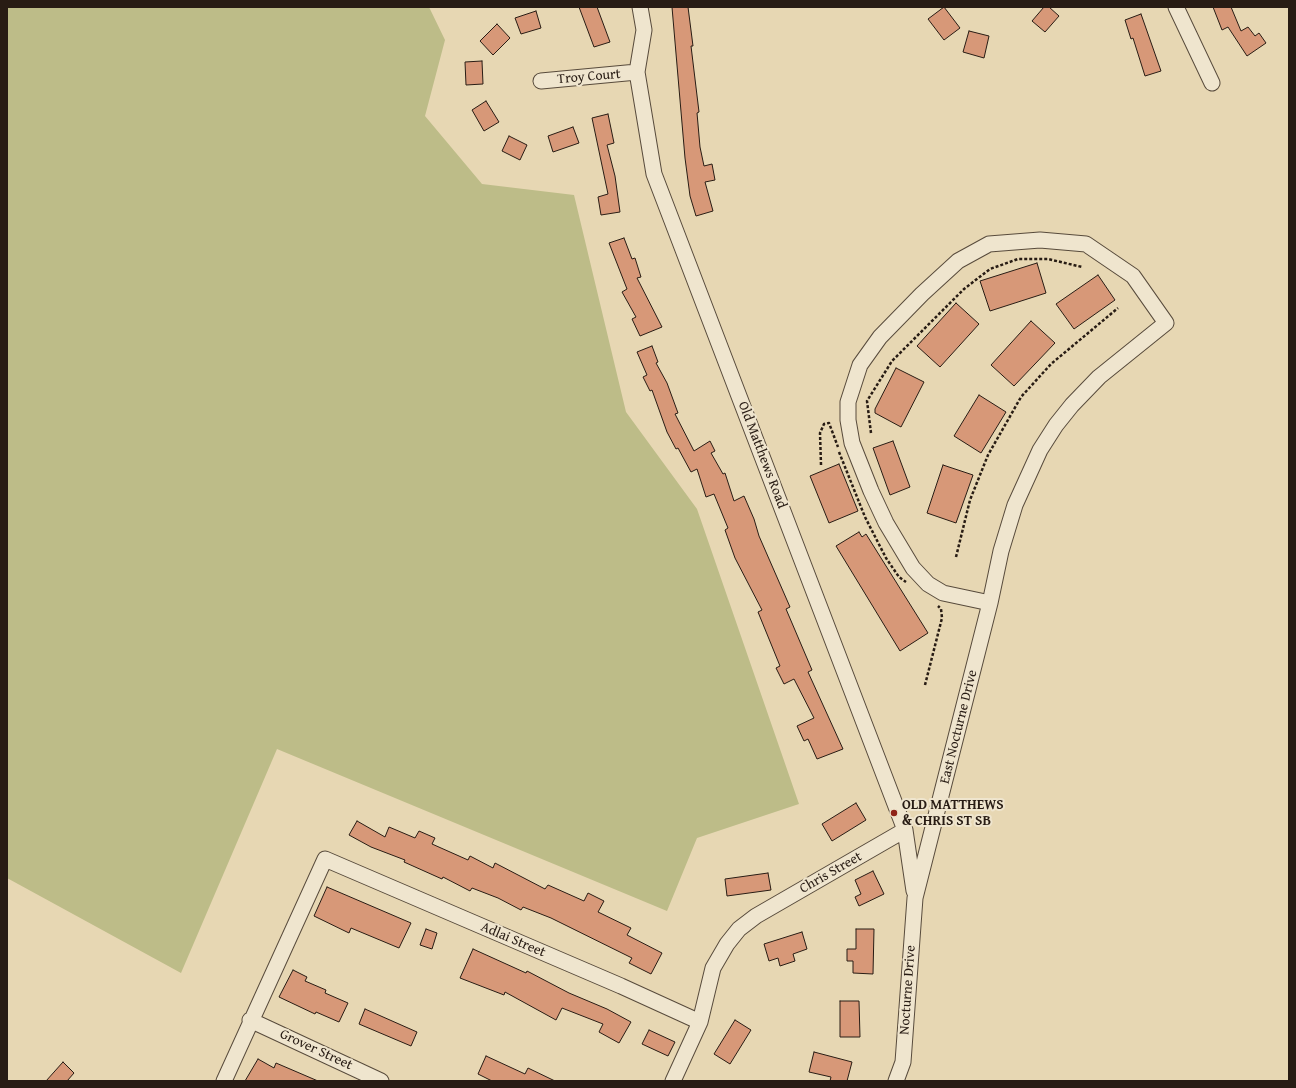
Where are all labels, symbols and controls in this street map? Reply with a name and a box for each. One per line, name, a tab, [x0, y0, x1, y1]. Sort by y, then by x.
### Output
street label: Troy Court	[557, 66, 621, 88]
street label: Old Matthews Road	[734, 399, 790, 511]
street label: East Nocturne Drive	[937, 668, 981, 786]
place label: OLD MATTHEWS & CHRIS ST SB	[902, 797, 1004, 830]
marker: OLD MATTHEWS & CHRIS ST SB	[889, 808, 899, 818]
street label: Chris Street	[797, 848, 865, 898]
street label: Adlai Street	[478, 919, 548, 961]
street label: Nocturne Drive	[896, 945, 920, 1035]
street label: Grover Street	[277, 1026, 355, 1074]

